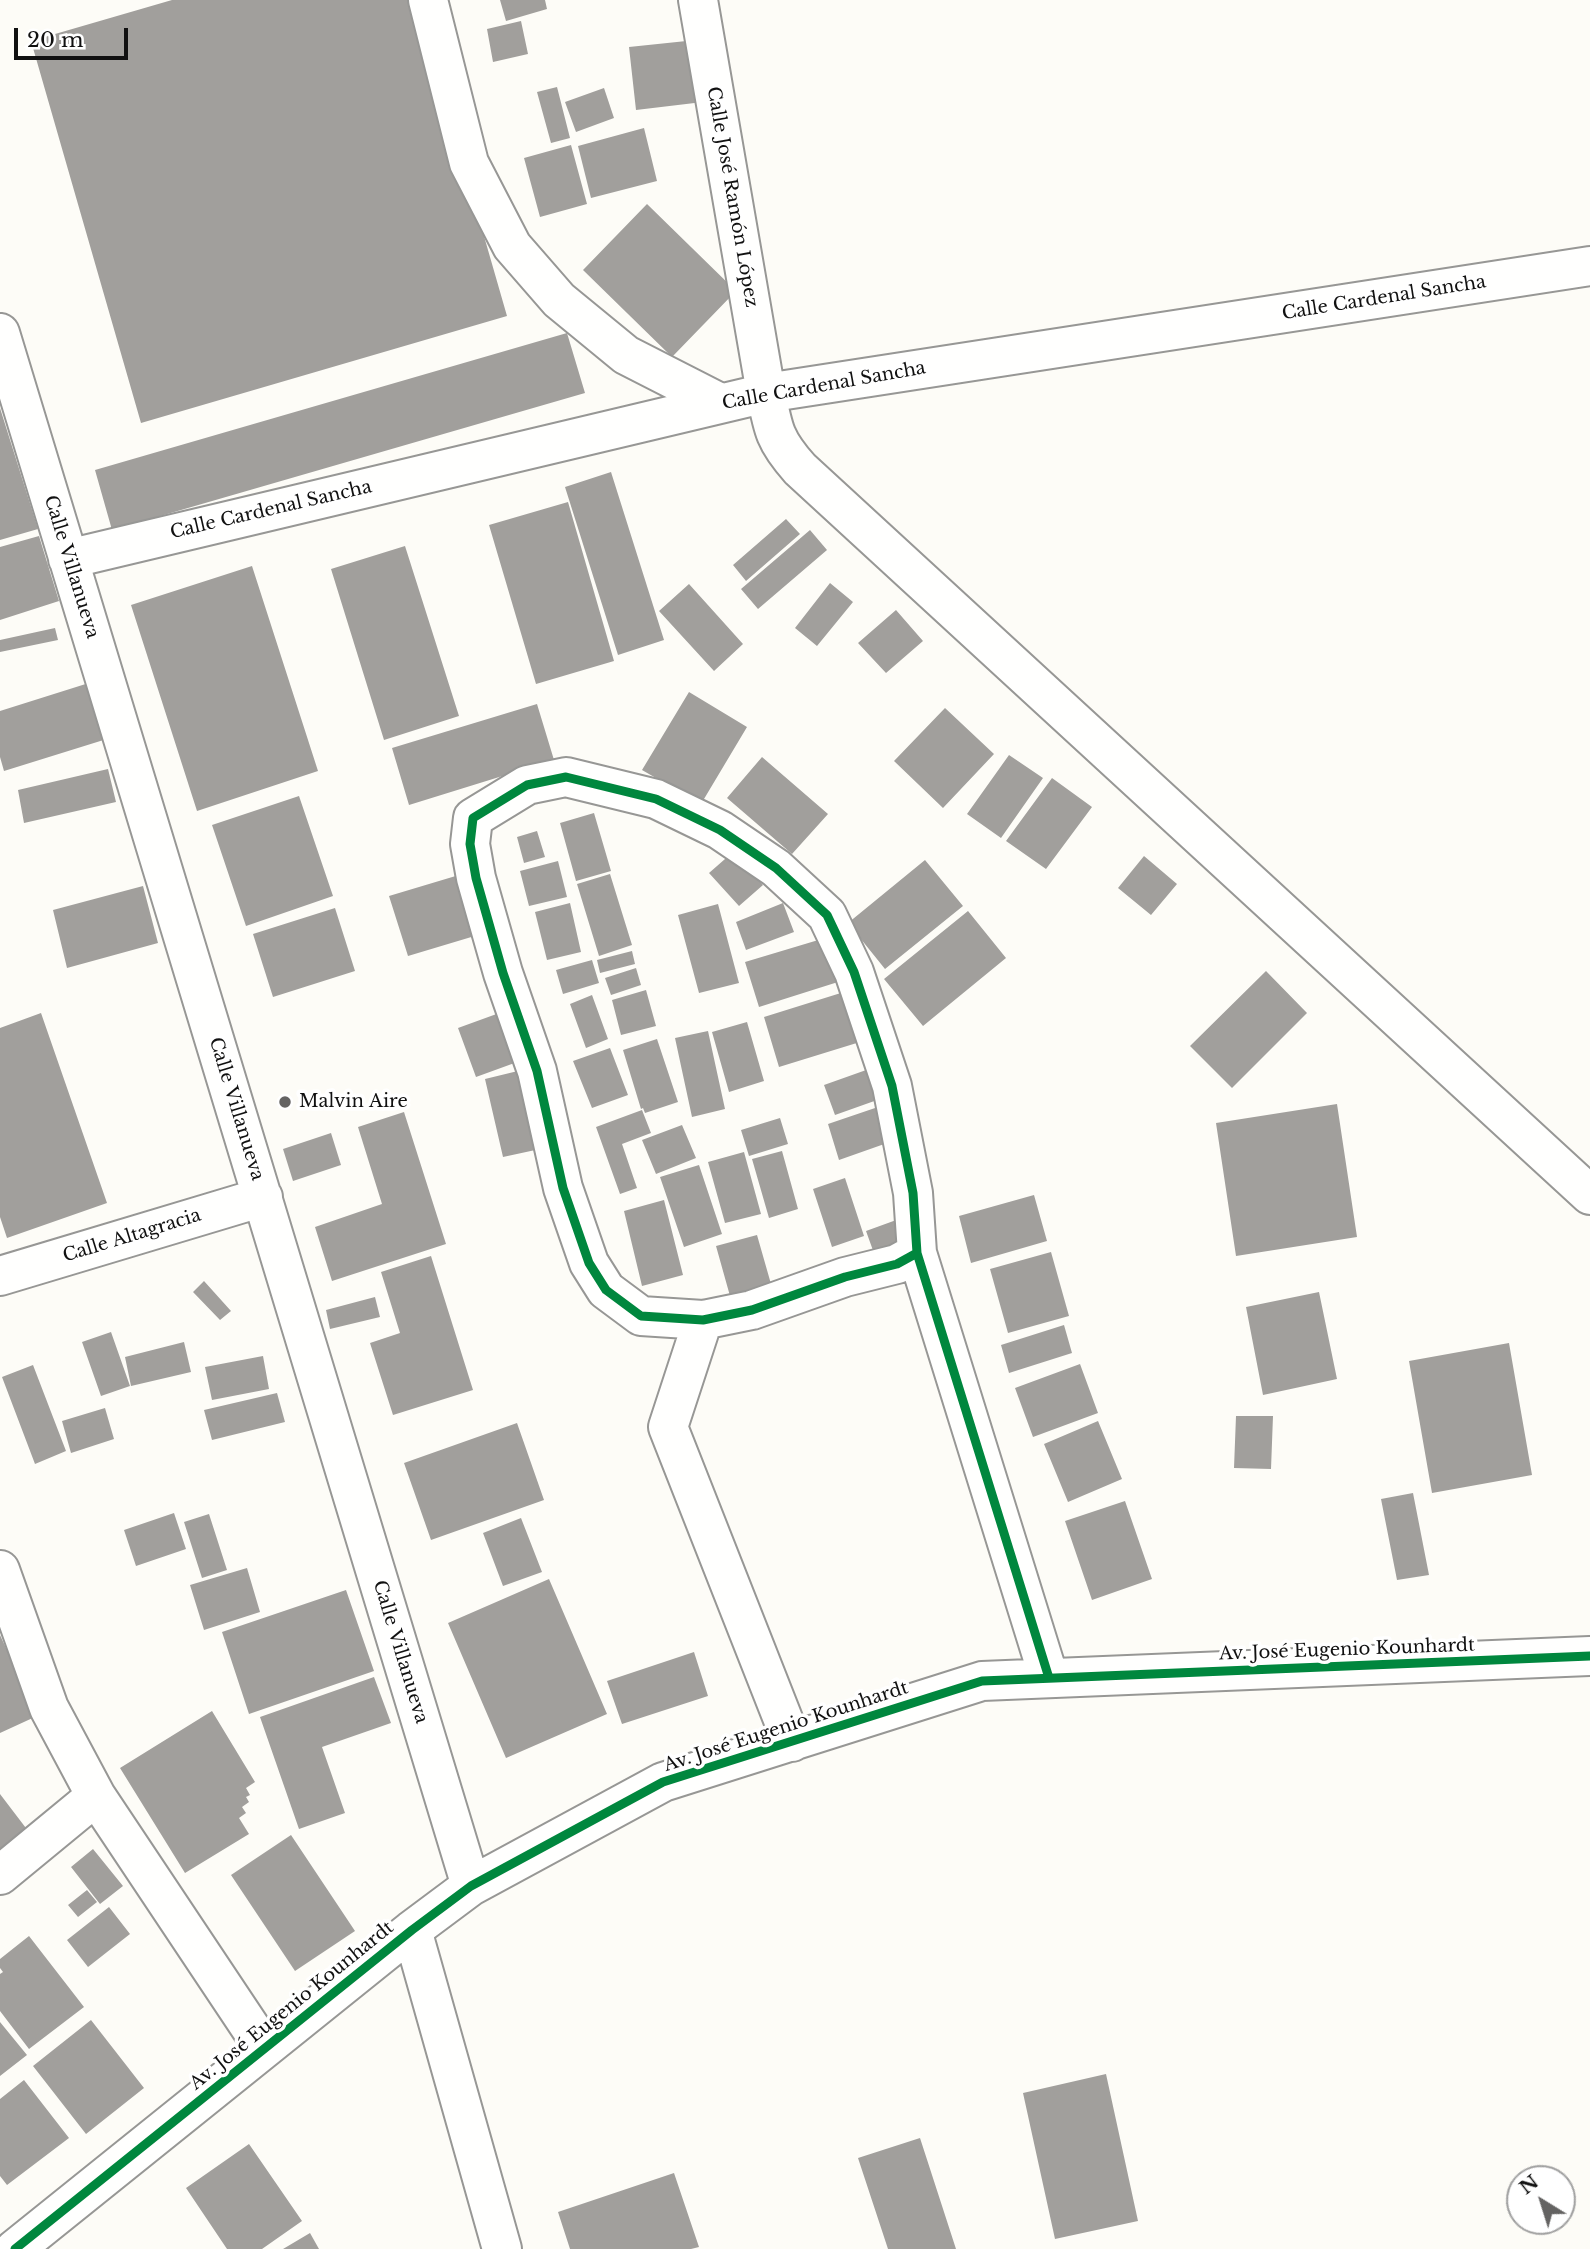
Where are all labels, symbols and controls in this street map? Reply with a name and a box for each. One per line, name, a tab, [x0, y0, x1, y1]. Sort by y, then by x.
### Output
scale bar	[18, 14, 131, 58]
text: 20 m	[27, 27, 84, 53]
street label: Calle José Ramón López	[702, 85, 762, 309]
street label: Calle Cardenal Sancha	[1280, 271, 1488, 325]
street label: Calle Cardenal Sancha	[721, 357, 927, 415]
street label: Calle Cardenal Sancha	[168, 476, 374, 544]
street label: Calle Villanueva	[39, 493, 103, 641]
street label: Calle Villanueva	[204, 1035, 268, 1183]
place label: Malvin Aire	[299, 1091, 408, 1113]
marker: Malvin Aire	[277, 1094, 293, 1110]
street label: Calle Altagracia	[60, 1205, 204, 1267]
street label: Calle Villanueva	[368, 1578, 432, 1726]
street label: Av. José Eugenio Kounhardt	[1219, 1635, 1475, 1665]
street label: Av. José Eugenio Kounhardt	[661, 1677, 911, 1777]
street label: Av. José Eugenio Kounhardt	[186, 1917, 398, 2095]
north arrow	[1506, 2165, 1576, 2235]
text: N	[1515, 2170, 1543, 2199]

